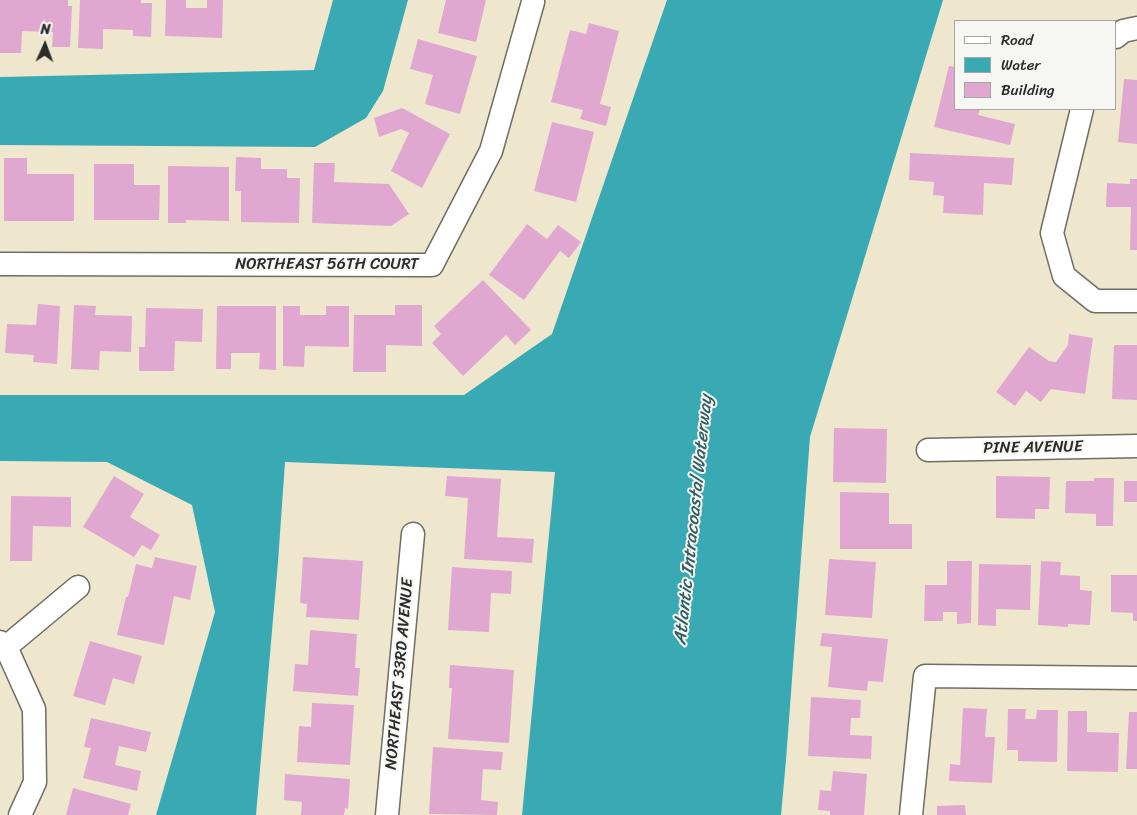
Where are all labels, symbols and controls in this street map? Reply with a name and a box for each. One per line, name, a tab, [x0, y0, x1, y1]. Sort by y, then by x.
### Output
text: N	[40, 17, 51, 42]
north arrow	[20, 20, 70, 70]
legend	[954, 20, 1117, 110]
text: Road	[1001, 27, 1033, 53]
text: Water	[1001, 52, 1041, 78]
text: Building	[1001, 77, 1055, 103]
street label: NORTHEAST 56TH COURT	[235, 255, 419, 275]
water label: Atlantic Intracoastal Waterway	[670, 394, 718, 646]
street label: PINE AVENUE	[983, 438, 1083, 458]
street label: NORTHEAST 33RD AVENUE	[382, 578, 418, 770]

